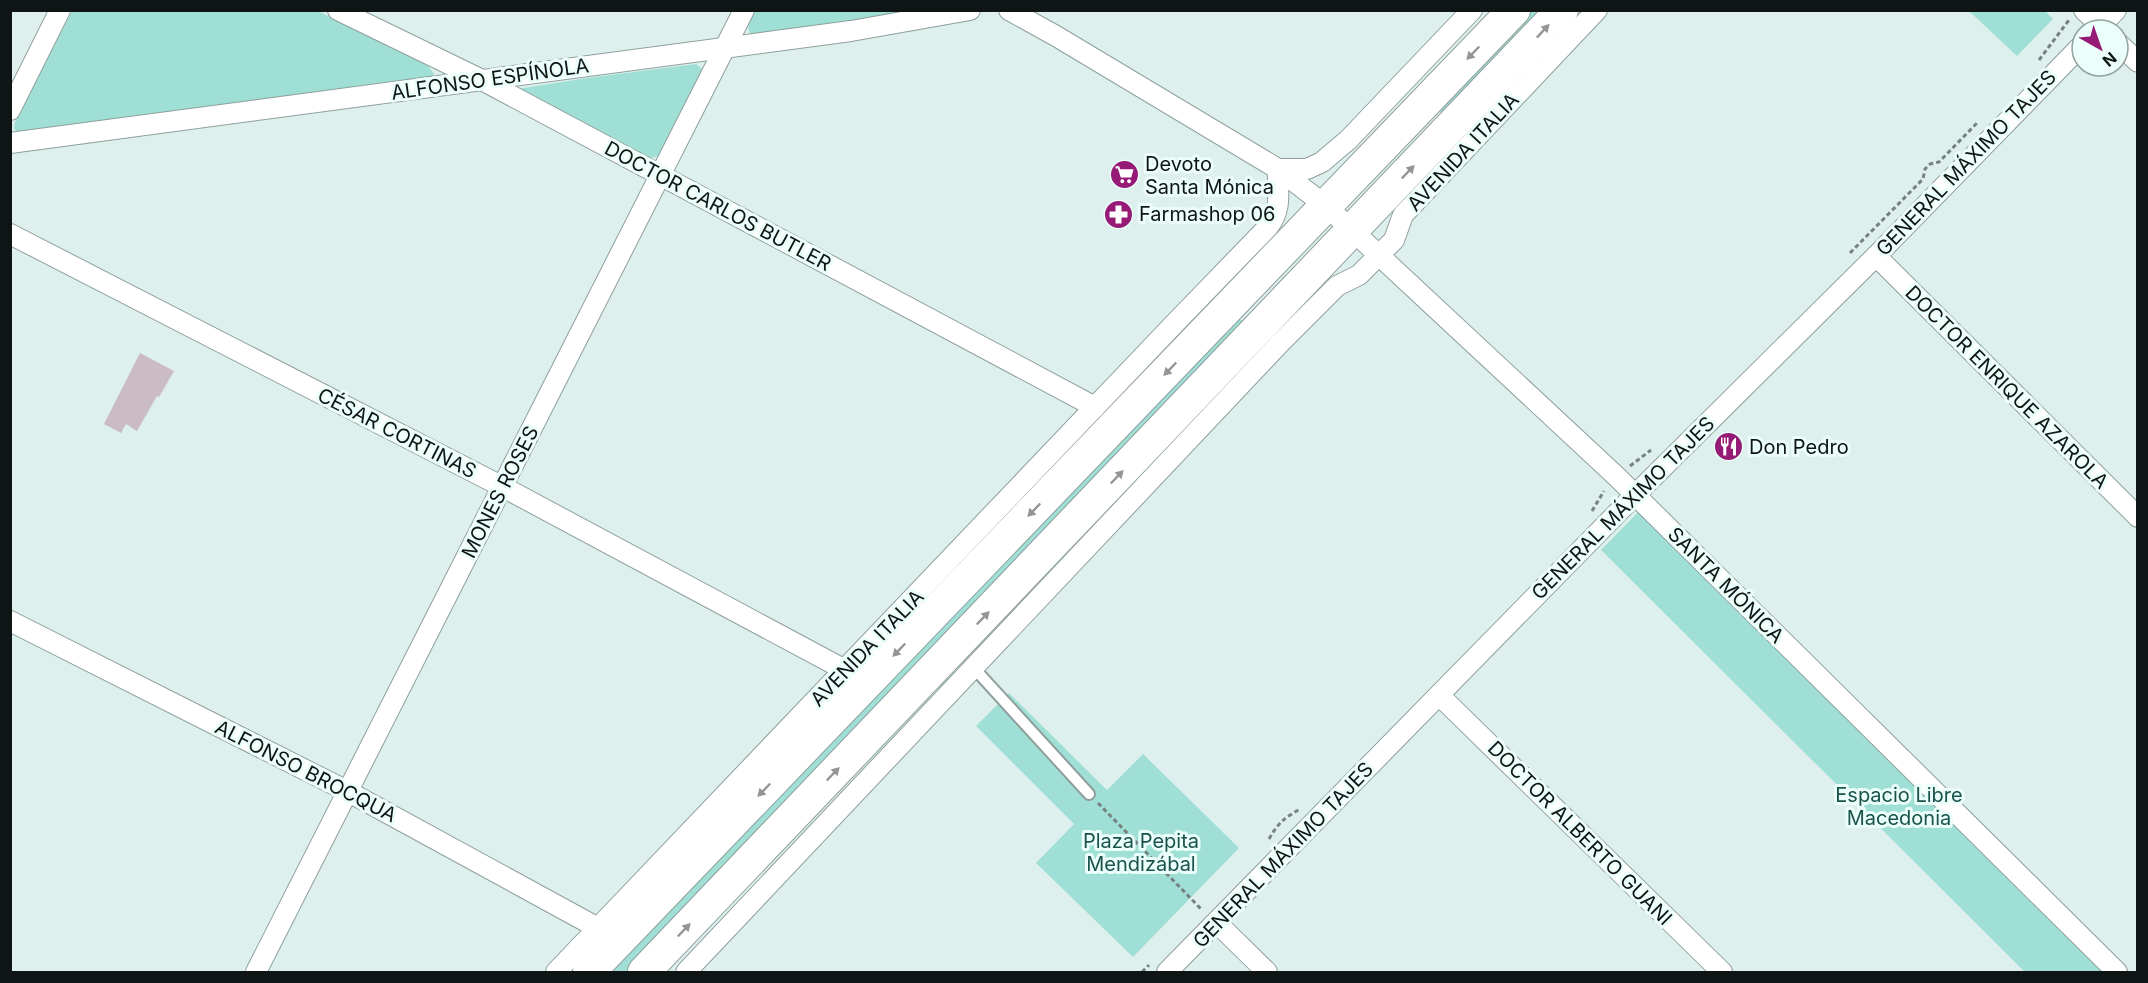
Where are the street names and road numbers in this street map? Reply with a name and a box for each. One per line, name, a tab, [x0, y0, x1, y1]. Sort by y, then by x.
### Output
street label: ALFONSO ESPÍNOLA	[389, 52, 591, 105]
street label: GENERAL MÁXIMO TAJES	[1870, 64, 2061, 261]
street label: AVENIDA ITALIA	[1402, 88, 1524, 216]
street label: DOCTOR CARLOS BUTLER	[601, 136, 835, 276]
street label: DOCTOR ENRIQUE AZAROLA	[1901, 281, 2114, 494]
street label: CÉSAR CORTINAS	[314, 382, 481, 483]
street label: GENERAL MÁXIMO TAJES	[1526, 411, 1719, 604]
street label: MONES ROSES	[456, 422, 544, 562]
street label: SANTA MÓNICA	[1663, 521, 1790, 648]
street label: AVENIDA ITALIA	[805, 585, 929, 711]
street label: ALFONSO BROCQUA	[211, 715, 401, 827]
street label: DOCTOR ALBERTO GUANI	[1483, 736, 1677, 930]
street label: GENERAL MÁXIMO TAJES	[1187, 756, 1378, 953]

